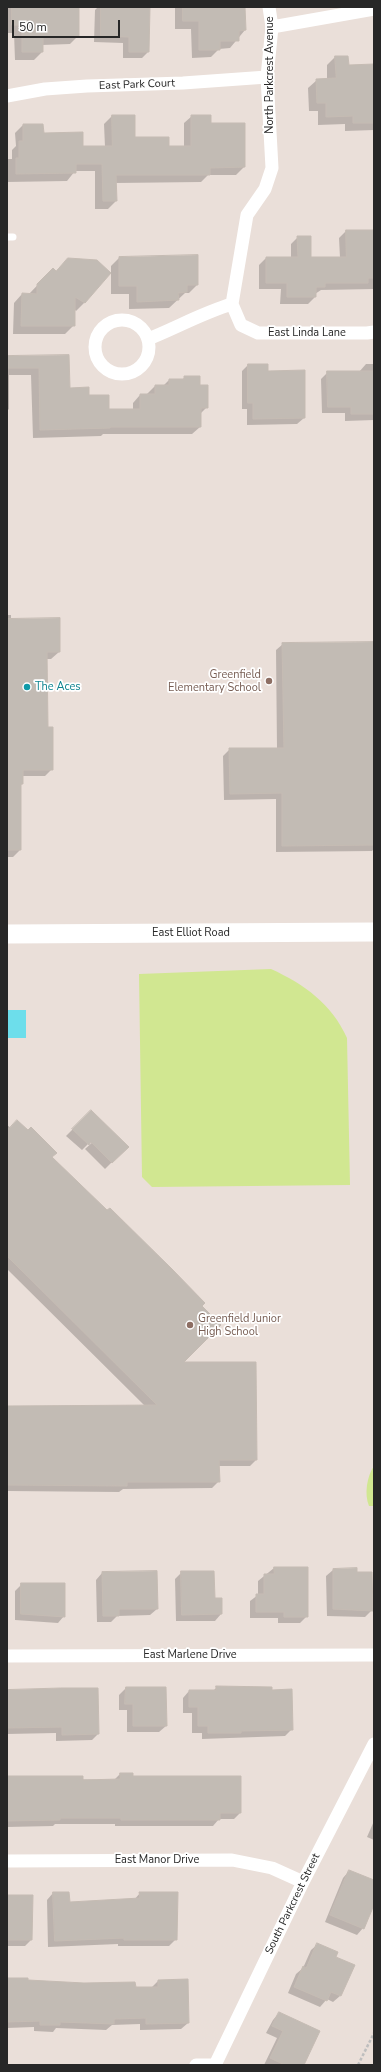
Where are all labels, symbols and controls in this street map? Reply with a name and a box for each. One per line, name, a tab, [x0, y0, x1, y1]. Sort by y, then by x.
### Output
scale bar	[14, 12, 122, 38]
street label: North Parkcrest Avenue	[263, 16, 277, 134]
text: 50 m	[19, 19, 47, 35]
street label: East Park Court	[99, 77, 175, 93]
street label: East Linda Lane	[268, 326, 346, 340]
place label: Greenfield Elementary School	[168, 668, 261, 694]
marker: Greenfield Elementary School	[264, 676, 274, 686]
place label: The Aces	[35, 680, 81, 694]
marker: The Aces	[22, 682, 32, 692]
street label: East Elliot Road	[152, 926, 230, 940]
place label: Greenfield Junior High School	[198, 1312, 281, 1338]
marker: Greenfield Junior High School	[185, 1320, 195, 1330]
street label: East Marlene Drive	[143, 1648, 237, 1662]
street label: South Parkcrest Street	[263, 1851, 323, 1957]
street label: East Manor Drive	[115, 1853, 199, 1867]

